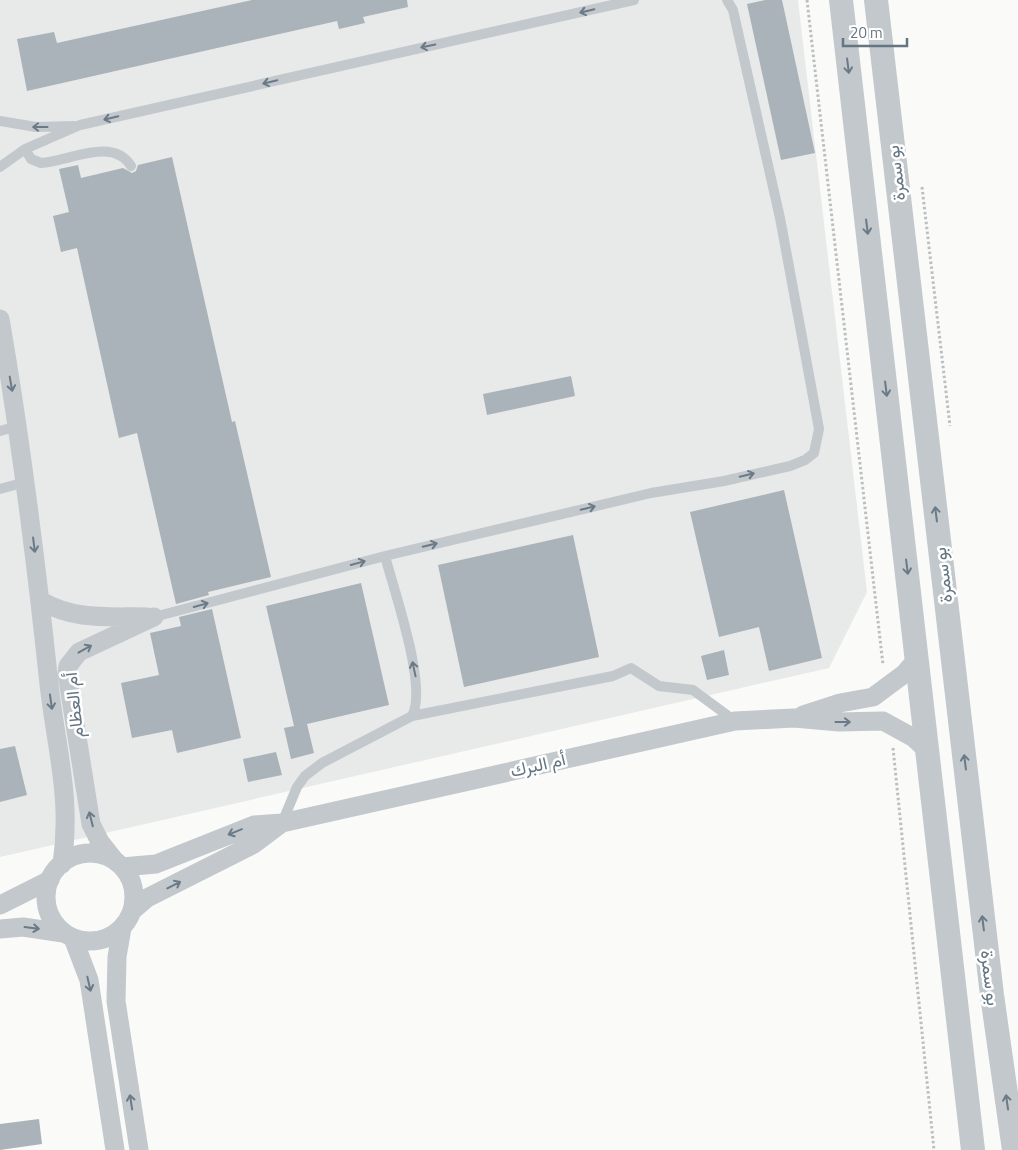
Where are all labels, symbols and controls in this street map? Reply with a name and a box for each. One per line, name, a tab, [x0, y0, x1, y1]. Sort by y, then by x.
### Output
one-way arrow	[579, 7, 595, 16]
scale bar	[843, 15, 907, 47]
text: 20 m	[850, 21, 883, 44]
one-way arrow	[421, 42, 437, 52]
one-way arrow	[843, 58, 853, 74]
one-way arrow	[262, 78, 278, 87]
one-way arrow	[104, 114, 120, 123]
one-way arrow	[32, 122, 48, 131]
street label: بو سمرة	[879, 144, 912, 202]
one-way arrow	[862, 219, 872, 235]
one-way arrow	[7, 376, 17, 392]
one-way arrow	[881, 380, 891, 396]
one-way arrow	[739, 470, 755, 480]
one-way arrow	[580, 503, 596, 512]
one-way arrow	[931, 506, 941, 522]
one-way arrow	[29, 537, 39, 553]
one-way arrow	[421, 540, 437, 549]
street label: بو سمرة	[926, 546, 959, 604]
one-way arrow	[349, 558, 365, 567]
one-way arrow	[902, 559, 912, 575]
one-way arrow	[192, 599, 208, 609]
one-way arrow	[77, 644, 91, 654]
one-way arrow	[409, 661, 418, 677]
street label: أم العظام	[57, 671, 90, 739]
one-way arrow	[47, 694, 57, 710]
one-way arrow	[834, 717, 851, 727]
street label: أم البرك	[508, 745, 568, 784]
one-way arrow	[959, 754, 969, 770]
one-way arrow	[86, 812, 95, 828]
one-way arrow	[228, 828, 243, 838]
one-way arrow	[166, 879, 181, 889]
one-way arrow	[978, 916, 988, 932]
one-way arrow	[23, 923, 39, 933]
street label: بو سمرة	[974, 949, 1007, 1007]
one-way arrow	[85, 976, 94, 992]
one-way arrow	[126, 1094, 136, 1110]
one-way arrow	[1002, 1094, 1012, 1110]

